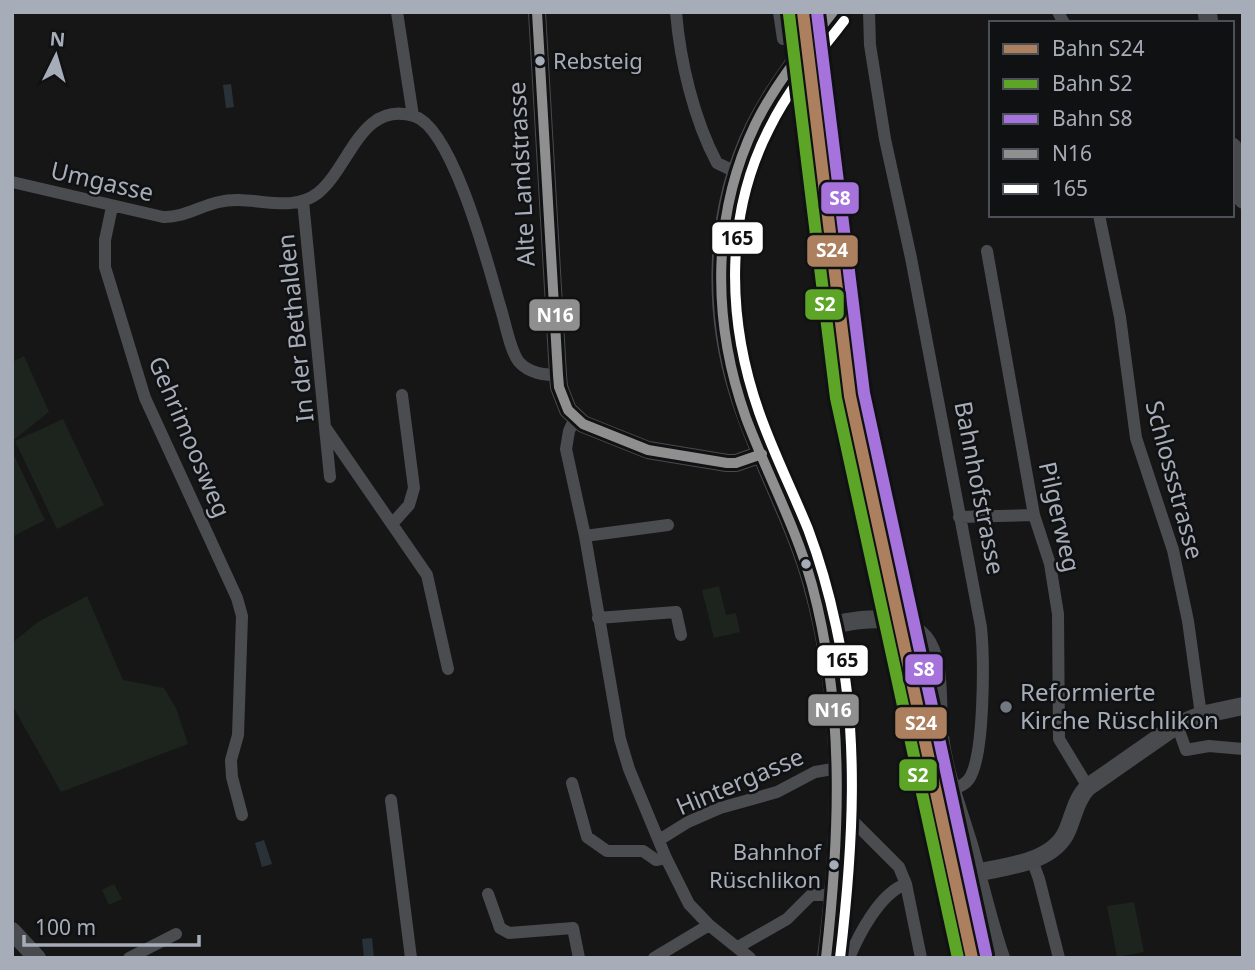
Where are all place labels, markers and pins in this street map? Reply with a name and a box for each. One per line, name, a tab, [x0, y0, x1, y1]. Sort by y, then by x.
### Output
place label: Rebsteig	[553, 45, 643, 75]
marker: Rebsteig	[533, 54, 547, 68]
unlabelled marker	[799, 557, 813, 571]
place label: Reformierte Kirche Rüschlikon	[1020, 675, 1219, 736]
marker: Reformierte Kirche Rüschlikon	[998, 699, 1014, 715]
place label: Bahnhof Rüschlikon	[709, 836, 822, 894]
marker: Bahnhof Rüschlikon	[827, 858, 841, 872]

